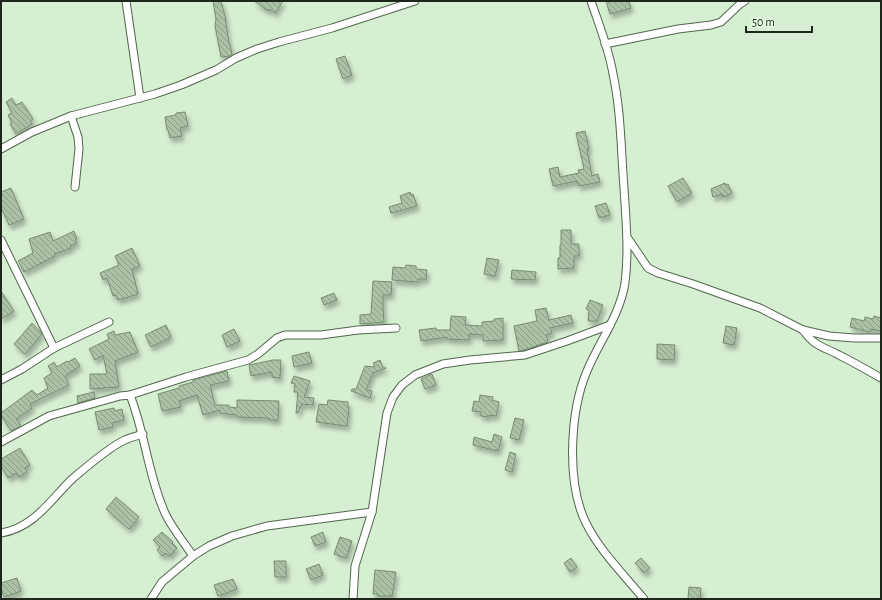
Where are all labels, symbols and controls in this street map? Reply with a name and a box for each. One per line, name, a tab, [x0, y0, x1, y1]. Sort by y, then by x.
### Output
scale bar	[746, 8, 812, 34]
text: 50 m	[752, 16, 775, 28]

